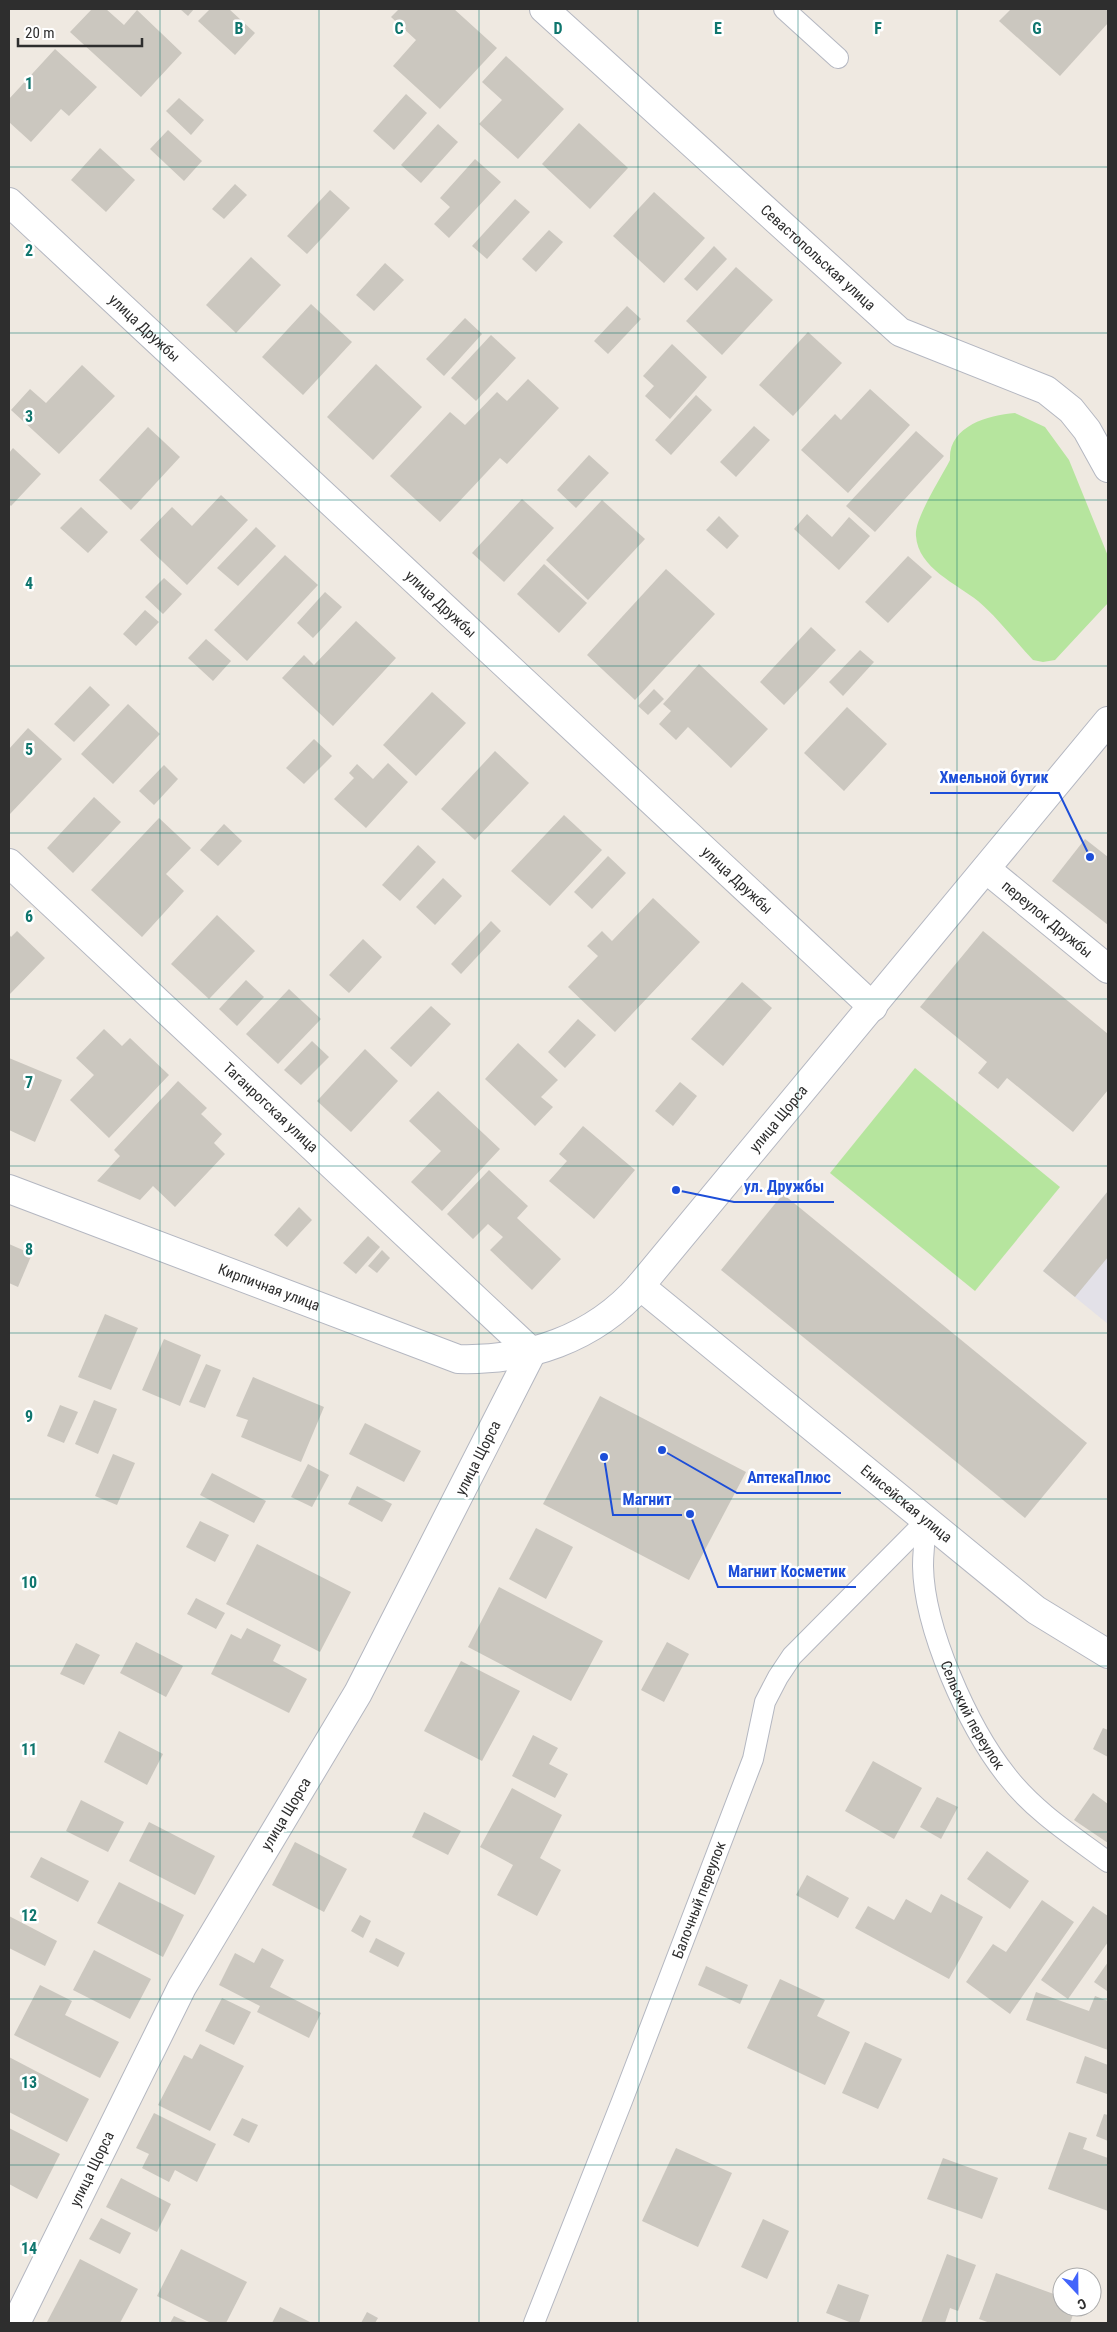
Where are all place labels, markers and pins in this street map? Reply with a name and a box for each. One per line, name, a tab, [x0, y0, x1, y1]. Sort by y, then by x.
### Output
callout: Хмельной бутик	[930, 762, 1059, 793]
callout: ул. Дружбы	[734, 1171, 834, 1202]
callout: АптекаПлюс	[737, 1462, 841, 1493]
callout: Магнит	[613, 1484, 682, 1515]
callout: Магнит Косметик	[718, 1556, 856, 1587]

